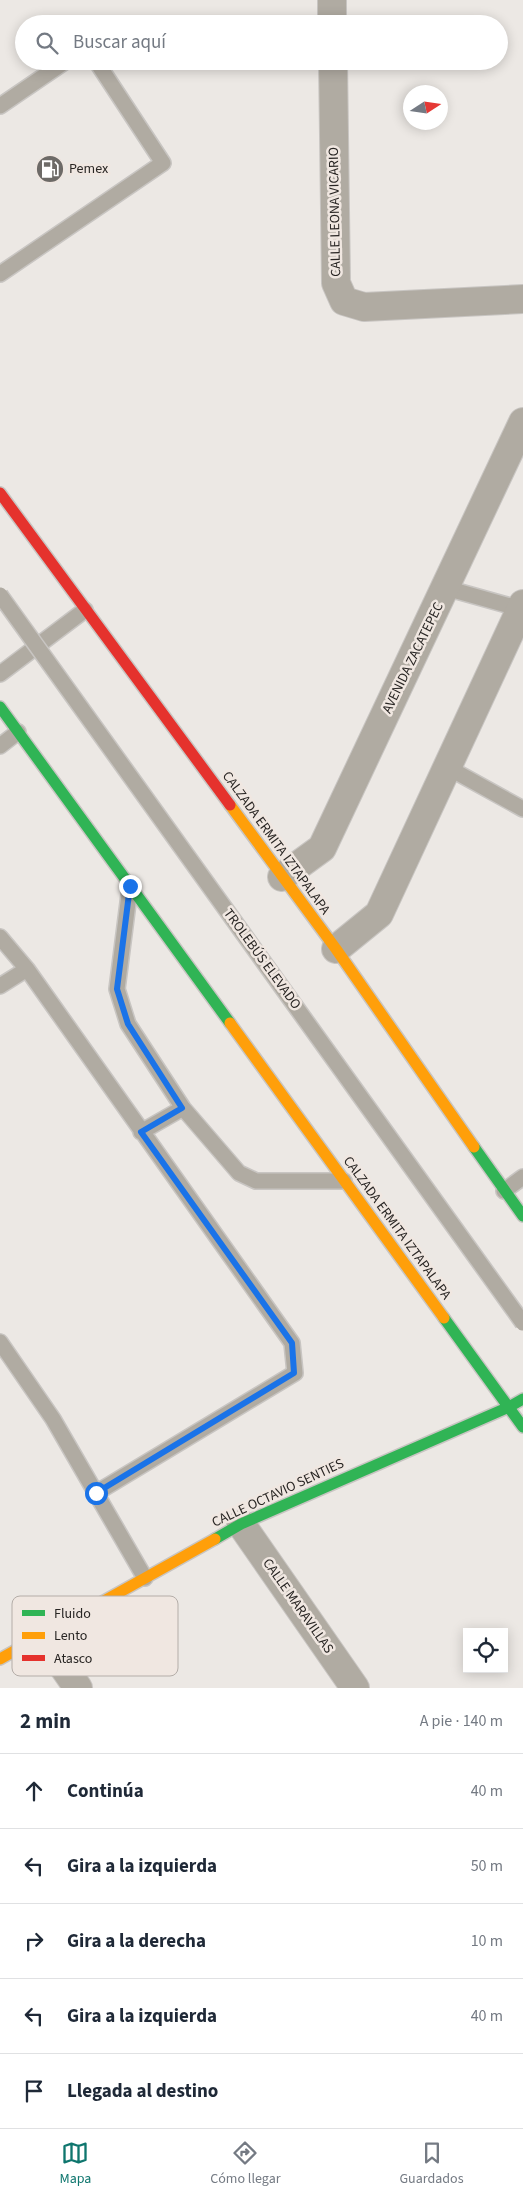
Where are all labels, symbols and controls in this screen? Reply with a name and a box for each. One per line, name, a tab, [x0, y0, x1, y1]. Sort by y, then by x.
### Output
search box	[15, 15, 508, 70]
icon: search	[33, 29, 61, 57]
text: Buscar aquí	[73, 29, 166, 56]
north arrow	[403, 85, 448, 130]
street label: CALLE LEONA VICARIO	[324, 147, 346, 277]
fuel station icon: Pemex	[35, 154, 65, 184]
place label: Pemex	[69, 159, 109, 179]
street label: AVENIDA ZACATEPEC	[377, 599, 449, 717]
street label: CALZADA ERMITA IZTAPALAPA	[217, 767, 335, 919]
route end	[119, 875, 142, 898]
street label: TROLEBÚS ELEVADO	[219, 904, 305, 1014]
street label: CALZADA ERMITA IZTAPALAPA	[338, 1152, 456, 1304]
street label: CALLE OCTAVIO SENTIES	[209, 1454, 347, 1532]
route start	[85, 1482, 108, 1505]
street label: CALLE MARAVILLAS	[258, 1554, 338, 1658]
legend	[12, 1596, 178, 1676]
text: Fluido	[54, 1604, 91, 1624]
text: Lento	[54, 1626, 87, 1646]
map controls	[463, 1628, 508, 1673]
button: locate	[463, 1628, 508, 1673]
text: Atasco	[54, 1649, 92, 1669]
text: 2 min	[20, 1706, 71, 1736]
text: A pie · 140 m	[420, 1710, 503, 1732]
icon: ahead	[20, 1777, 48, 1805]
text: Continúa	[67, 1778, 144, 1805]
text: 40 m	[471, 1780, 503, 1802]
icon: left	[20, 1852, 48, 1880]
text: Gira a la izquierda	[67, 1853, 217, 1880]
text: 50 m	[471, 1855, 503, 1877]
icon: right	[20, 1927, 48, 1955]
text: Gira a la derecha	[67, 1928, 206, 1955]
text: 10 m	[471, 1930, 503, 1952]
icon: left	[20, 2002, 48, 2030]
text: Gira a la izquierda	[67, 2003, 217, 2030]
text: 40 m	[471, 2005, 503, 2027]
icon: arrive	[20, 2077, 48, 2105]
text: Llegada al destino	[67, 2078, 218, 2105]
tab: Mapa	[59, 2139, 91, 2189]
tab: Cómo llegar	[210, 2139, 281, 2189]
tab: Guardados	[399, 2139, 464, 2189]

